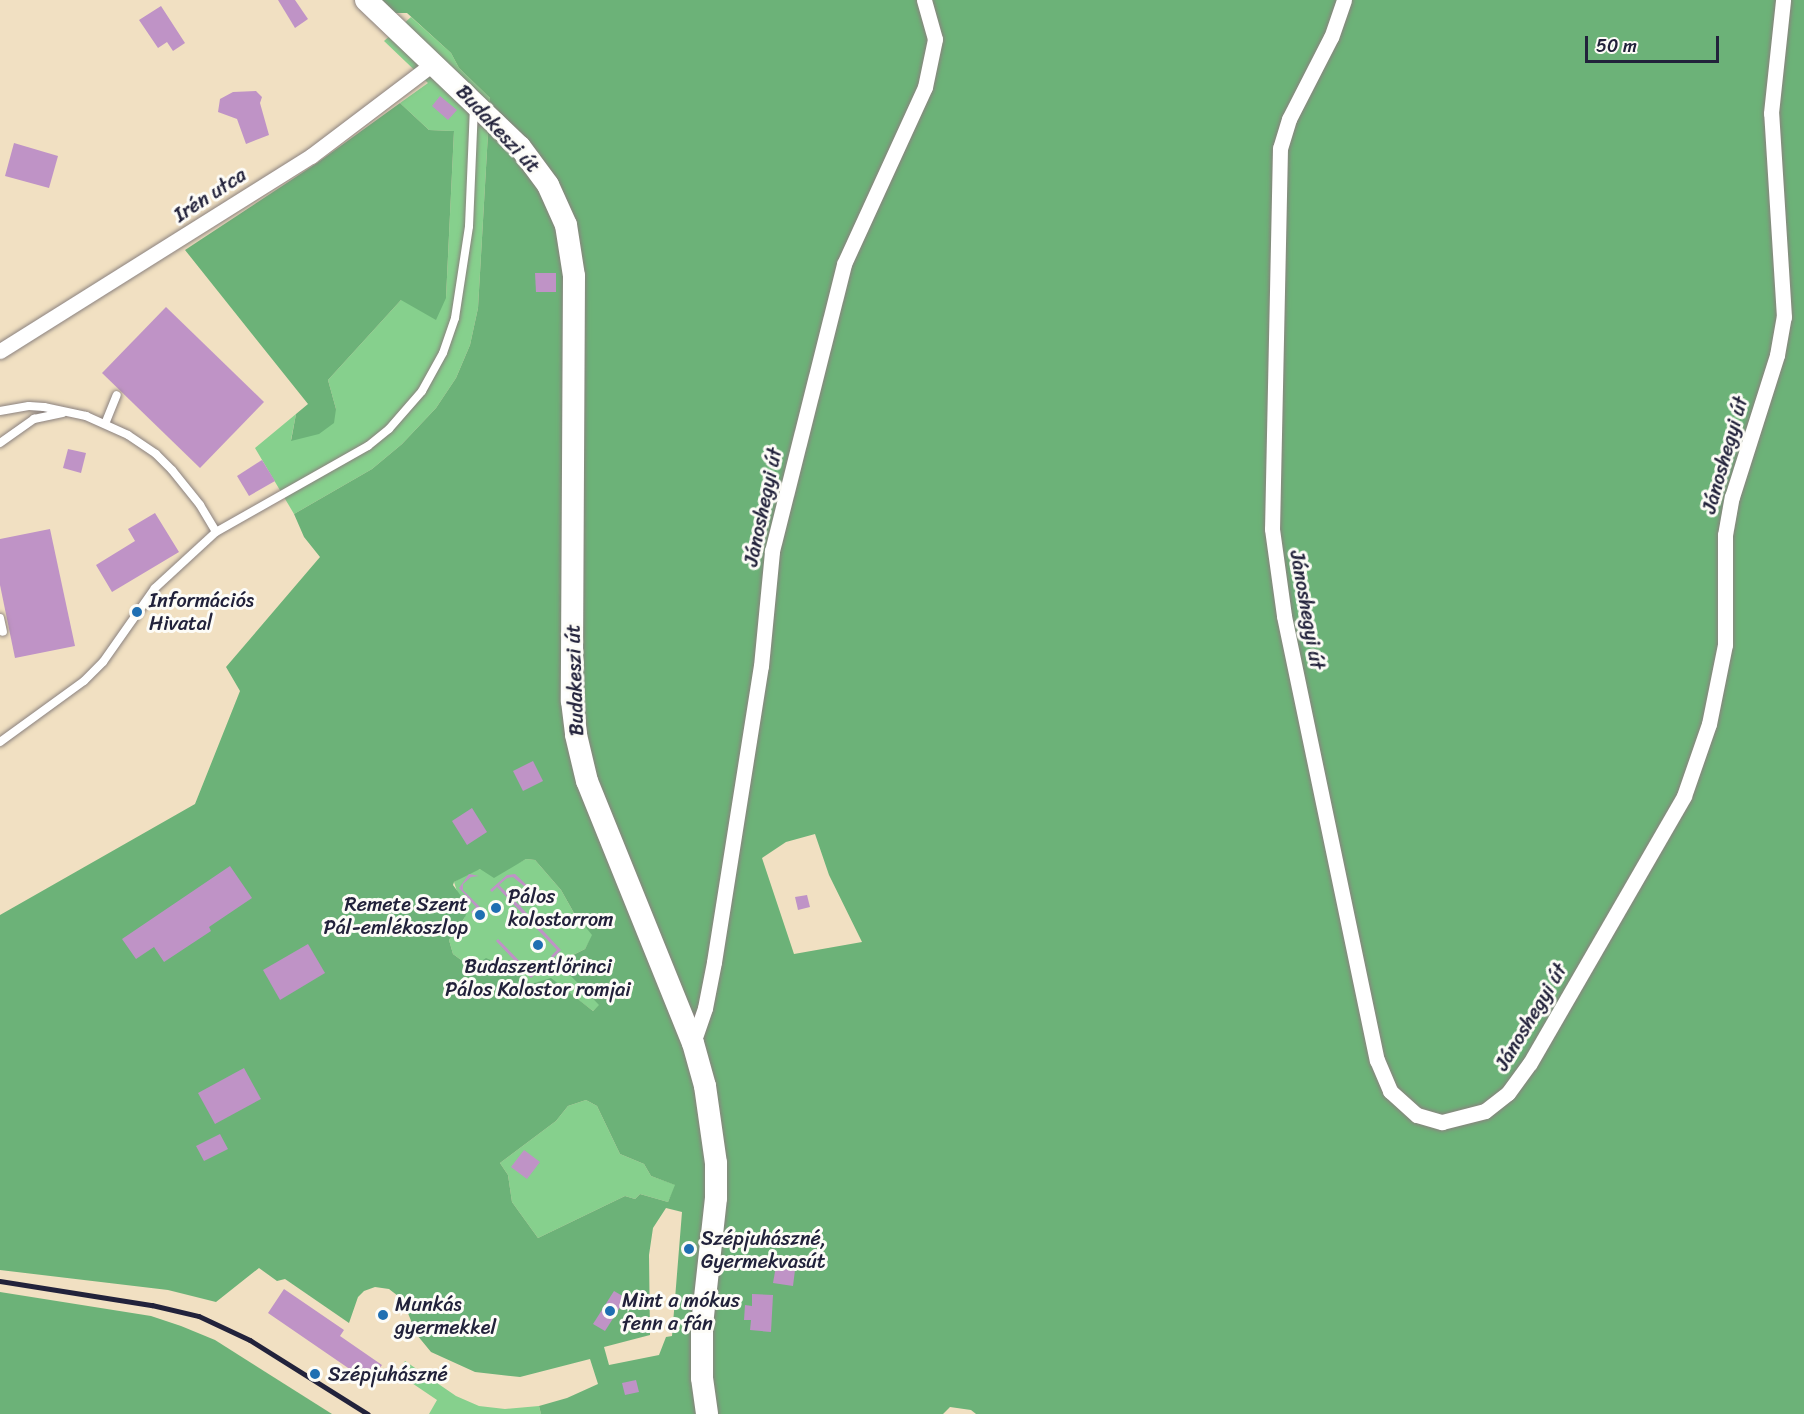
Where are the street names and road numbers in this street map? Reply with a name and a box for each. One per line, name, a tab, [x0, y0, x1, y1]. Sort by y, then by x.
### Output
street label: Budakeszi út	[451, 80, 545, 178]
street label: Irén utca	[169, 163, 251, 227]
street label: Jánoshegyi út	[1697, 394, 1753, 516]
street label: Jánoshegyi út	[739, 445, 787, 569]
street label: Jánoshegyi út	[1285, 548, 1329, 672]
street label: Budakeszi út	[561, 624, 589, 736]
street label: Jánoshegyi út	[1490, 959, 1572, 1075]

